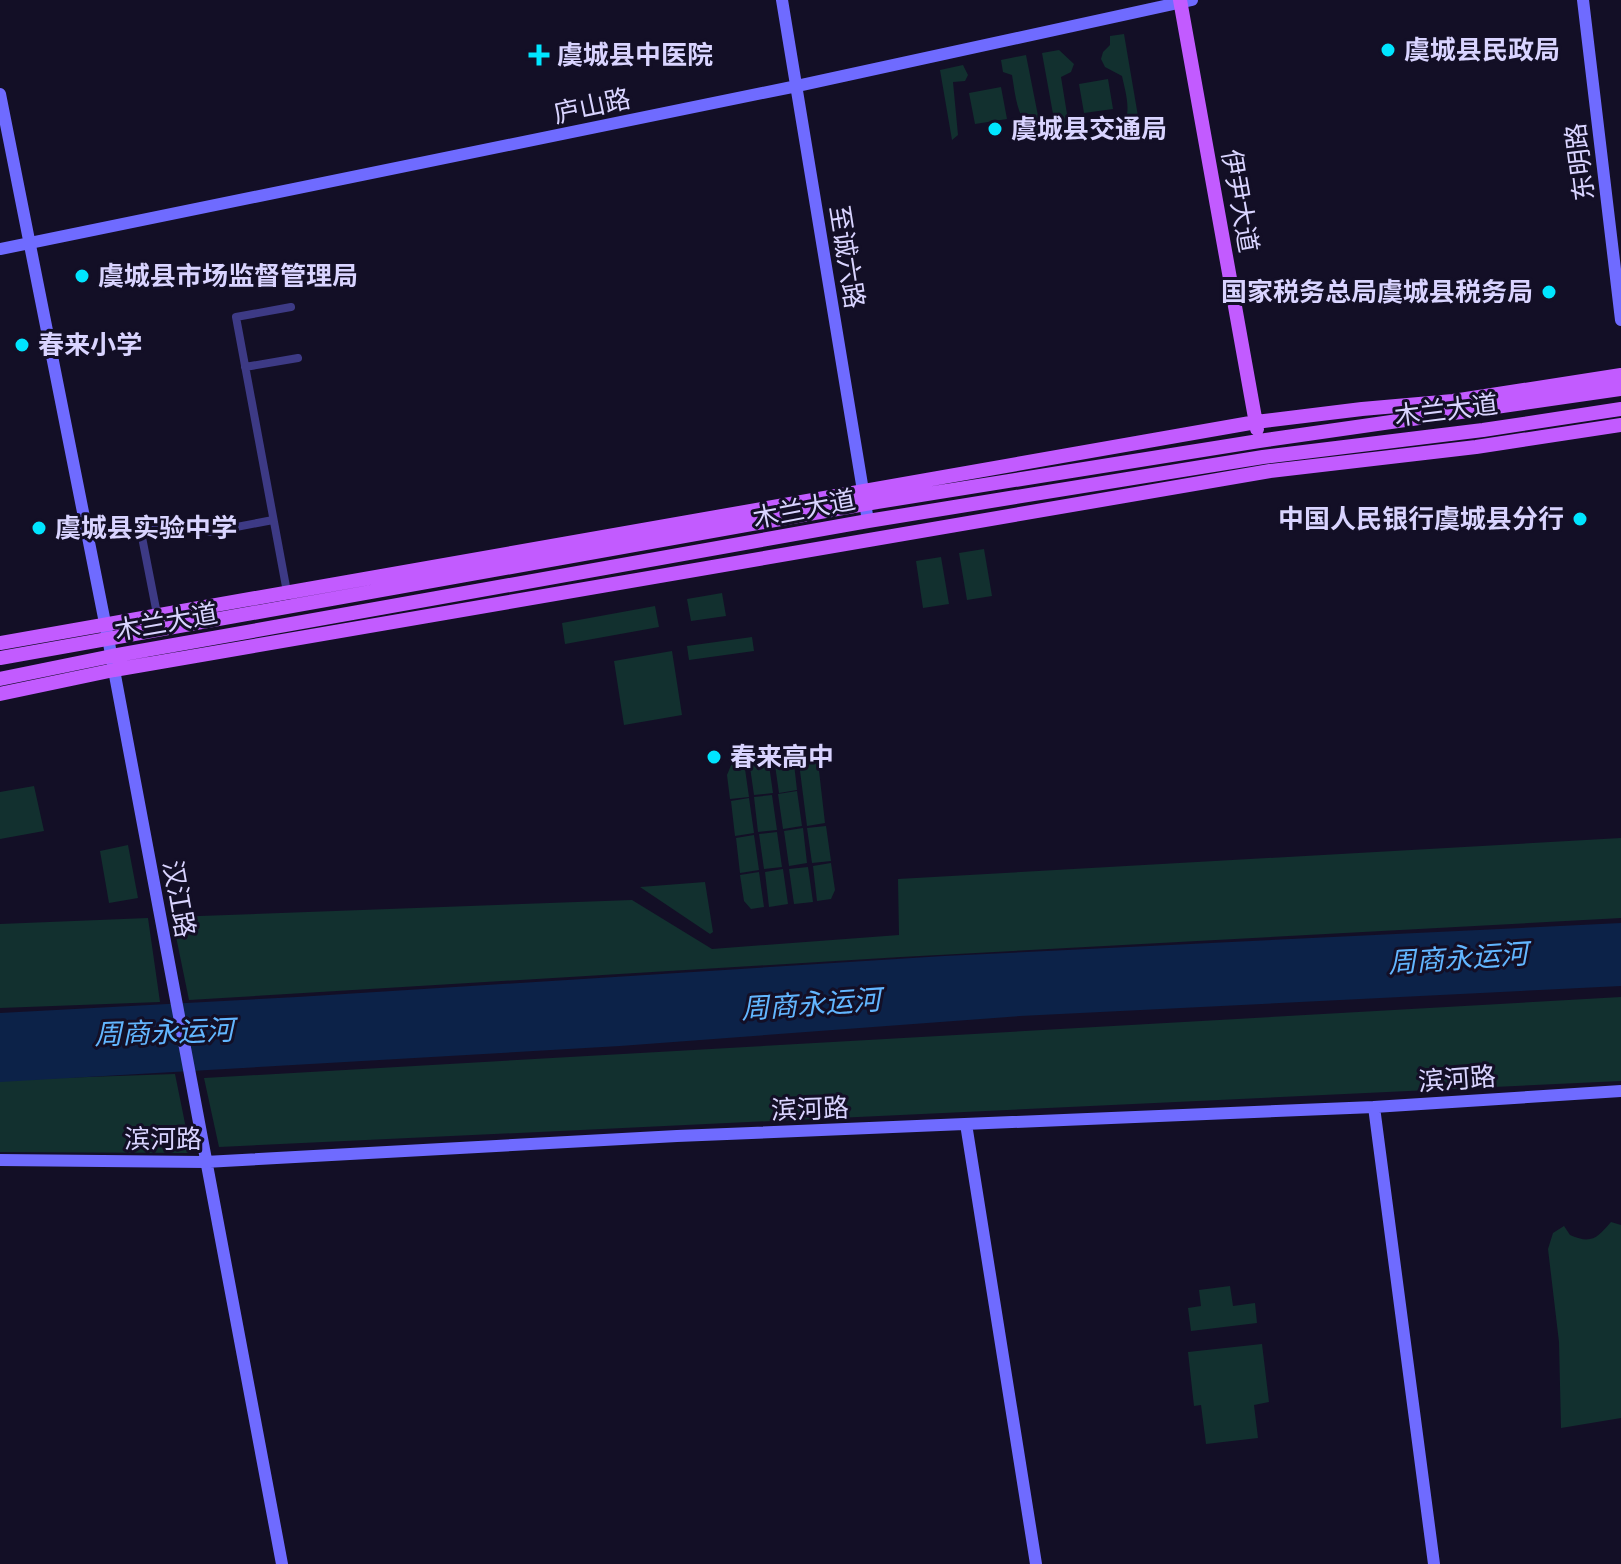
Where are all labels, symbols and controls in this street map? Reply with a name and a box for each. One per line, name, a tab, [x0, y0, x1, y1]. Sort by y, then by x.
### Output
place label: 虞城县民政局	[1404, 34, 1560, 65]
place label: 虞城县中医院	[557, 39, 713, 70]
marker: 虞城县民政局	[1379, 41, 1397, 59]
marker: 虞城县中医院	[528, 44, 550, 66]
street label: 庐山路	[551, 82, 633, 129]
place label: 虞城县交通局	[1011, 113, 1167, 144]
marker: 虞城县交通局	[986, 120, 1004, 138]
street label: 东明路	[1559, 121, 1600, 203]
street label: 伊尹大道	[1216, 147, 1265, 255]
street label: 至诚六路	[824, 203, 871, 311]
place label: 虞城县市场监督管理局	[98, 260, 358, 291]
marker: 虞城县市场监督管理局	[73, 267, 91, 285]
place label: 国家税务总局虞城县税务局	[1221, 276, 1533, 307]
marker: 国家税务总局虞城县税务局	[1540, 283, 1558, 301]
place label: 春来小学	[38, 329, 142, 360]
marker: 春来小学	[13, 336, 31, 354]
street label: 木兰大道	[1392, 388, 1499, 431]
street label: 木兰大道	[750, 483, 858, 534]
place label: 中国人民银行虞城县分行	[1278, 503, 1564, 534]
marker: 中国人民银行虞城县分行	[1571, 510, 1589, 528]
place label: 虞城县实验中学	[55, 512, 237, 543]
marker: 虞城县实验中学	[30, 519, 48, 537]
street label: 木兰大道	[112, 597, 220, 646]
place label: 春来高中	[730, 741, 834, 772]
marker: 春来高中	[705, 748, 723, 766]
street label: 汉江路	[157, 858, 202, 940]
water label: 周商永运河	[1387, 936, 1534, 980]
water label: 周商永运河	[740, 982, 887, 1026]
water label: 周商永运河	[93, 1012, 240, 1051]
street label: 滨河路	[1417, 1060, 1497, 1097]
street label: 滨河路	[770, 1092, 850, 1125]
street label: 滨河路	[124, 1123, 202, 1154]

